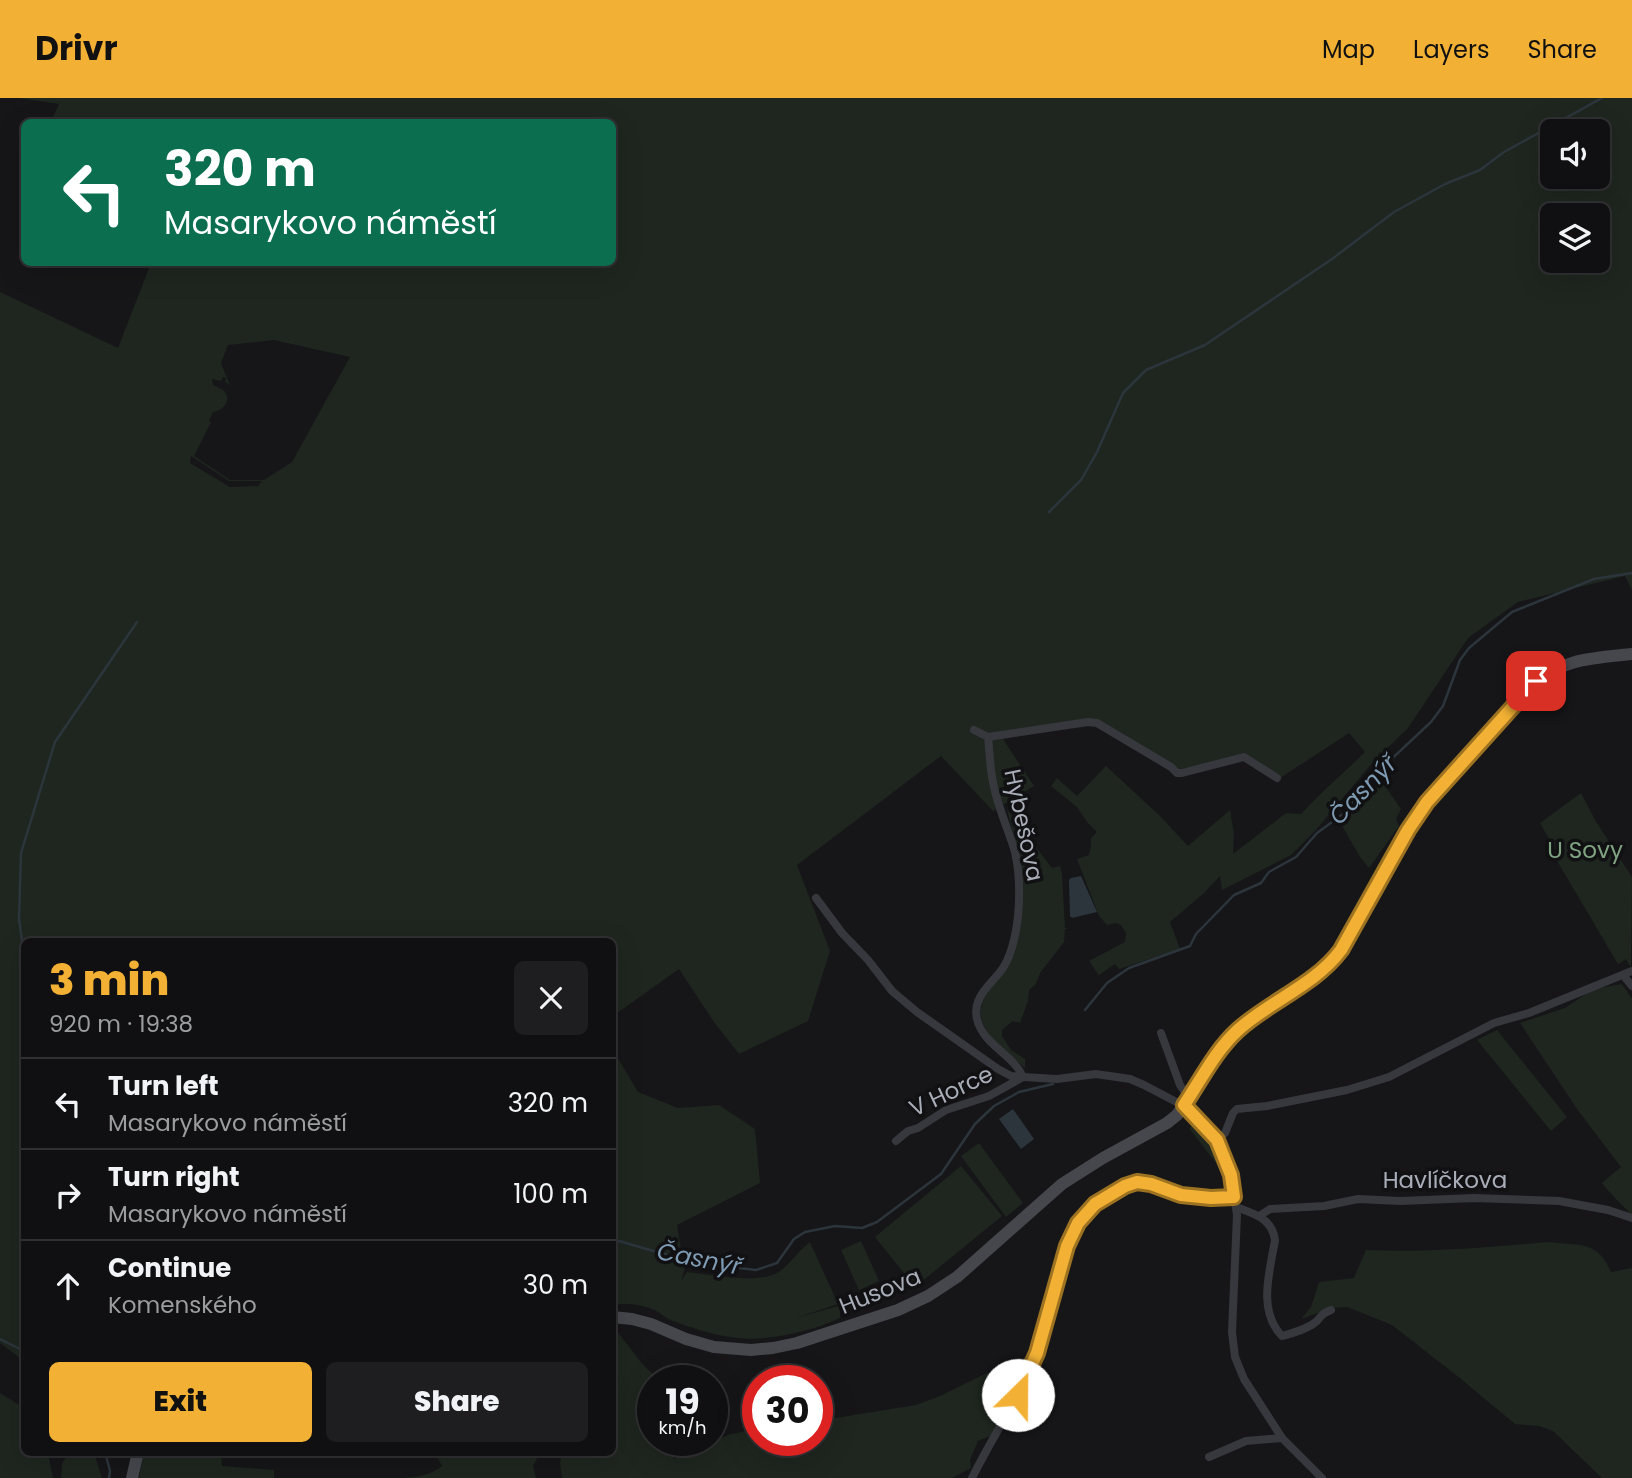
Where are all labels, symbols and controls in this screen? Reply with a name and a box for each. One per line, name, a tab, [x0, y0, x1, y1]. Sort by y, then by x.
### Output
text: Drivr	[35, 25, 118, 72]
text: Map	[1322, 33, 1375, 66]
text: Layers	[1413, 33, 1489, 66]
text: Share	[1527, 33, 1597, 66]
map controls	[1540, 119, 1610, 273]
button: sound	[1540, 119, 1610, 189]
text: 320 m	[164, 135, 316, 203]
icon: left	[49, 147, 140, 238]
text: Masarykovo náměstí	[164, 200, 497, 245]
button: layers	[1540, 203, 1610, 273]
pin	[1506, 651, 1566, 711]
icon: arrive	[1517, 662, 1555, 700]
water label: Časnýř	[1321, 746, 1405, 832]
street label: Hybešova	[997, 766, 1051, 884]
park label: U Sovy	[1547, 834, 1623, 866]
text: 3 min	[49, 951, 169, 1010]
button: close	[514, 961, 588, 1035]
text: 920 m · 19:38	[49, 1008, 193, 1040]
street label: V Horce	[904, 1058, 998, 1124]
text: Turn left	[108, 1068, 219, 1104]
icon: left	[49, 1085, 87, 1123]
text: 320 m	[508, 1085, 588, 1121]
text: Masarykovo náměstí	[108, 1107, 347, 1139]
text: Turn right	[108, 1159, 240, 1195]
street label: Havlíčkova	[1383, 1164, 1507, 1196]
icon: right	[49, 1176, 87, 1214]
text: 100 m	[513, 1176, 588, 1212]
text: Masarykovo náměstí	[108, 1198, 347, 1230]
water label: Časnýř	[654, 1234, 746, 1283]
text: Continue	[108, 1250, 231, 1286]
street label: Husova	[834, 1260, 926, 1322]
icon: ahead	[49, 1267, 87, 1305]
text: 30 m	[523, 1267, 588, 1303]
text: Komenského	[108, 1289, 257, 1321]
position arrow	[981, 1358, 1055, 1432]
button: Exit	[49, 1362, 312, 1442]
button: Share	[326, 1362, 588, 1442]
speed limit sign: 30	[742, 1365, 833, 1456]
text: 19	[665, 1377, 700, 1426]
text: km/h	[659, 1415, 706, 1440]

